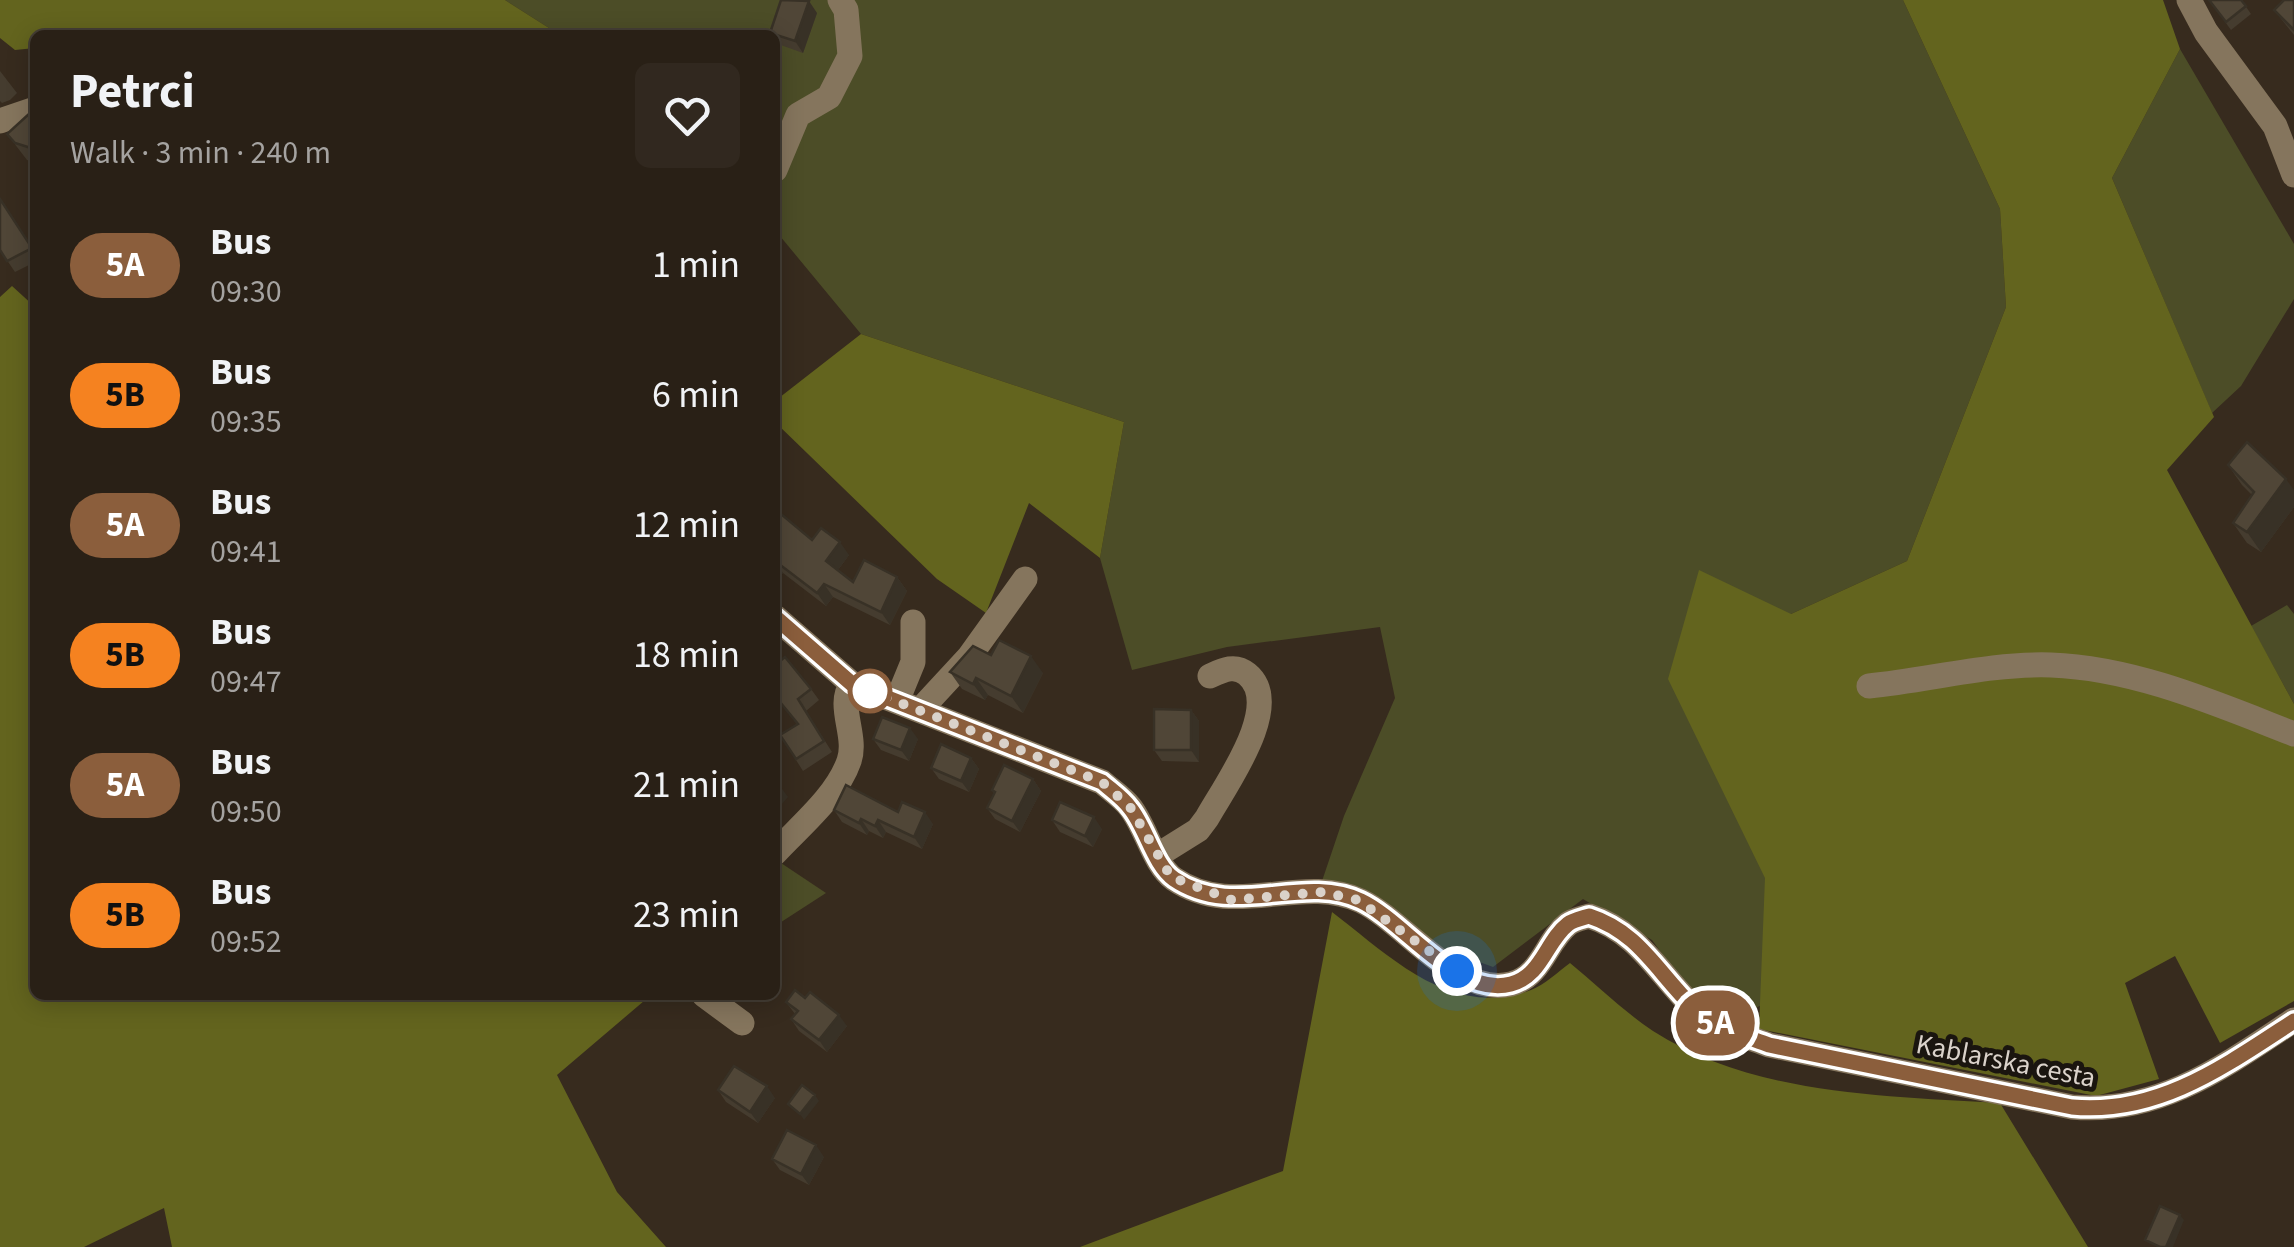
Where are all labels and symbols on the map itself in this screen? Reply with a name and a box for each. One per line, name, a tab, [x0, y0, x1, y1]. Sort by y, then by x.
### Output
unlabelled marker	[849, 670, 891, 712]
your location	[1432, 946, 1482, 996]
line badge: 5A	[1670, 990, 1760, 1056]
street label: Kablarska cesta	[1913, 1024, 2099, 1098]

